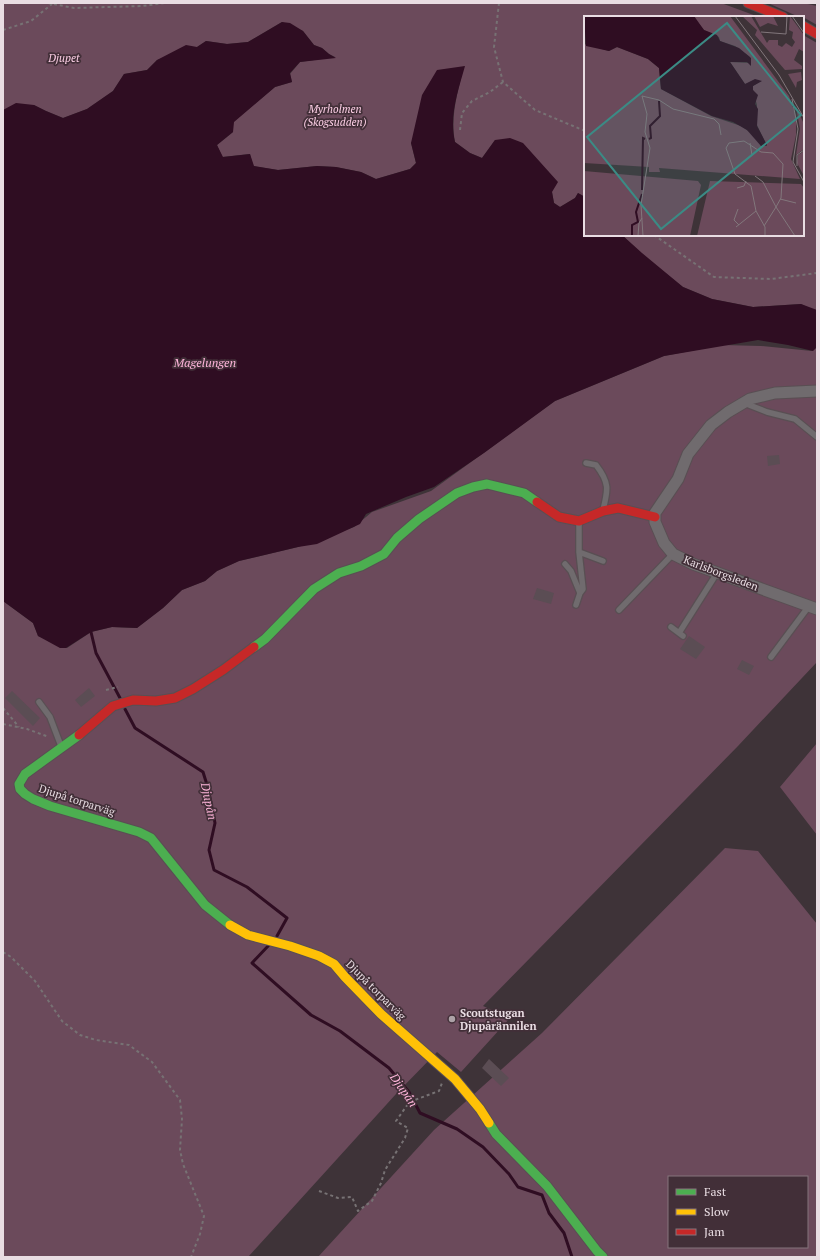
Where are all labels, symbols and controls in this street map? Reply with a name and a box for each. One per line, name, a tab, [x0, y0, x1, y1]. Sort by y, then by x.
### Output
inset map	[584, 16, 804, 236]
park label: Djupet	[47, 51, 80, 65]
park label: Myrholmen (Skogsudden)	[304, 102, 367, 129]
water label: Magelungen	[173, 355, 236, 370]
street label: Karlsborgsleden	[682, 552, 761, 594]
water label: Djupån	[198, 780, 220, 821]
street label: Djupå torparväg	[37, 781, 117, 819]
street label: Djupå torparväg	[343, 957, 409, 1023]
place label: Scoutstugan Djupårännilen	[460, 1006, 537, 1033]
marker: Scoutstugan Djupårännilen	[447, 1014, 457, 1024]
water label: Djupån	[386, 1069, 421, 1110]
legend	[668, 1176, 808, 1248]
text: Fast	[704, 1184, 727, 1199]
text: Slow	[704, 1204, 730, 1219]
text: Jam	[704, 1224, 725, 1239]

